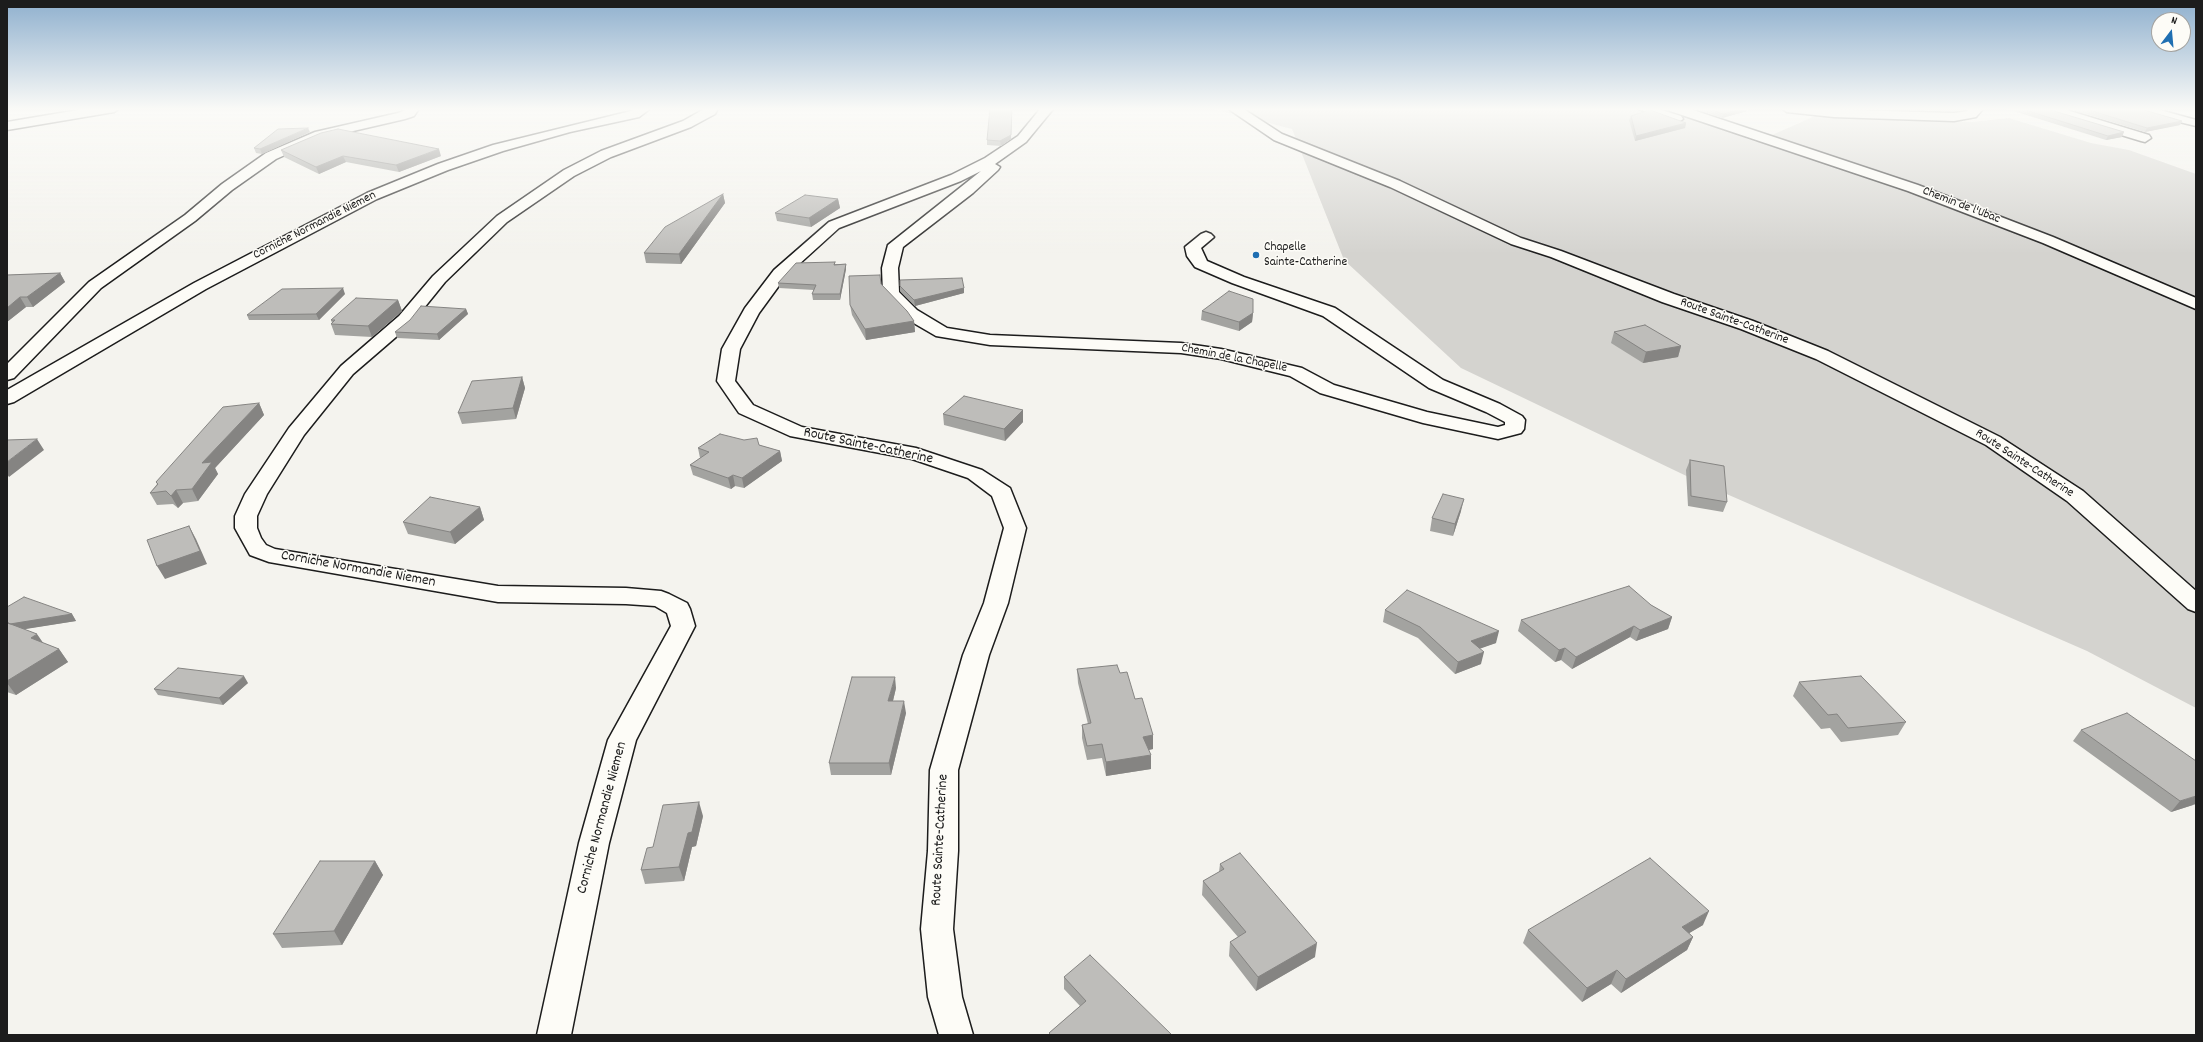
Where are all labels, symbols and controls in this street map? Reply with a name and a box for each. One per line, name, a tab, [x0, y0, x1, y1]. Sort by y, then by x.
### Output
north arrow	[2151, 12, 2191, 52]
text: N	[2169, 13, 2179, 30]
street label: Chemin de l'Ubac	[1920, 184, 2002, 228]
street label: Corniche Normandie Niemen	[251, 188, 379, 264]
place label: Chapelle Sainte-Catherine	[1264, 240, 1347, 271]
marker: Chapelle Sainte-Catherine	[1251, 250, 1261, 260]
street label: Route Sainte-Catherine	[1678, 295, 1790, 349]
street label: Chemin de la Chapelle	[1180, 341, 1288, 377]
street label: Route Sainte-Catherine	[802, 424, 934, 470]
street label: Route Sainte-Catherine	[1972, 426, 2076, 502]
street label: Corniche Normandie Niemen	[279, 548, 437, 592]
street label: Corniche Normandie Niemen	[574, 740, 632, 896]
street label: Route Sainte-Catherine	[929, 774, 953, 906]

